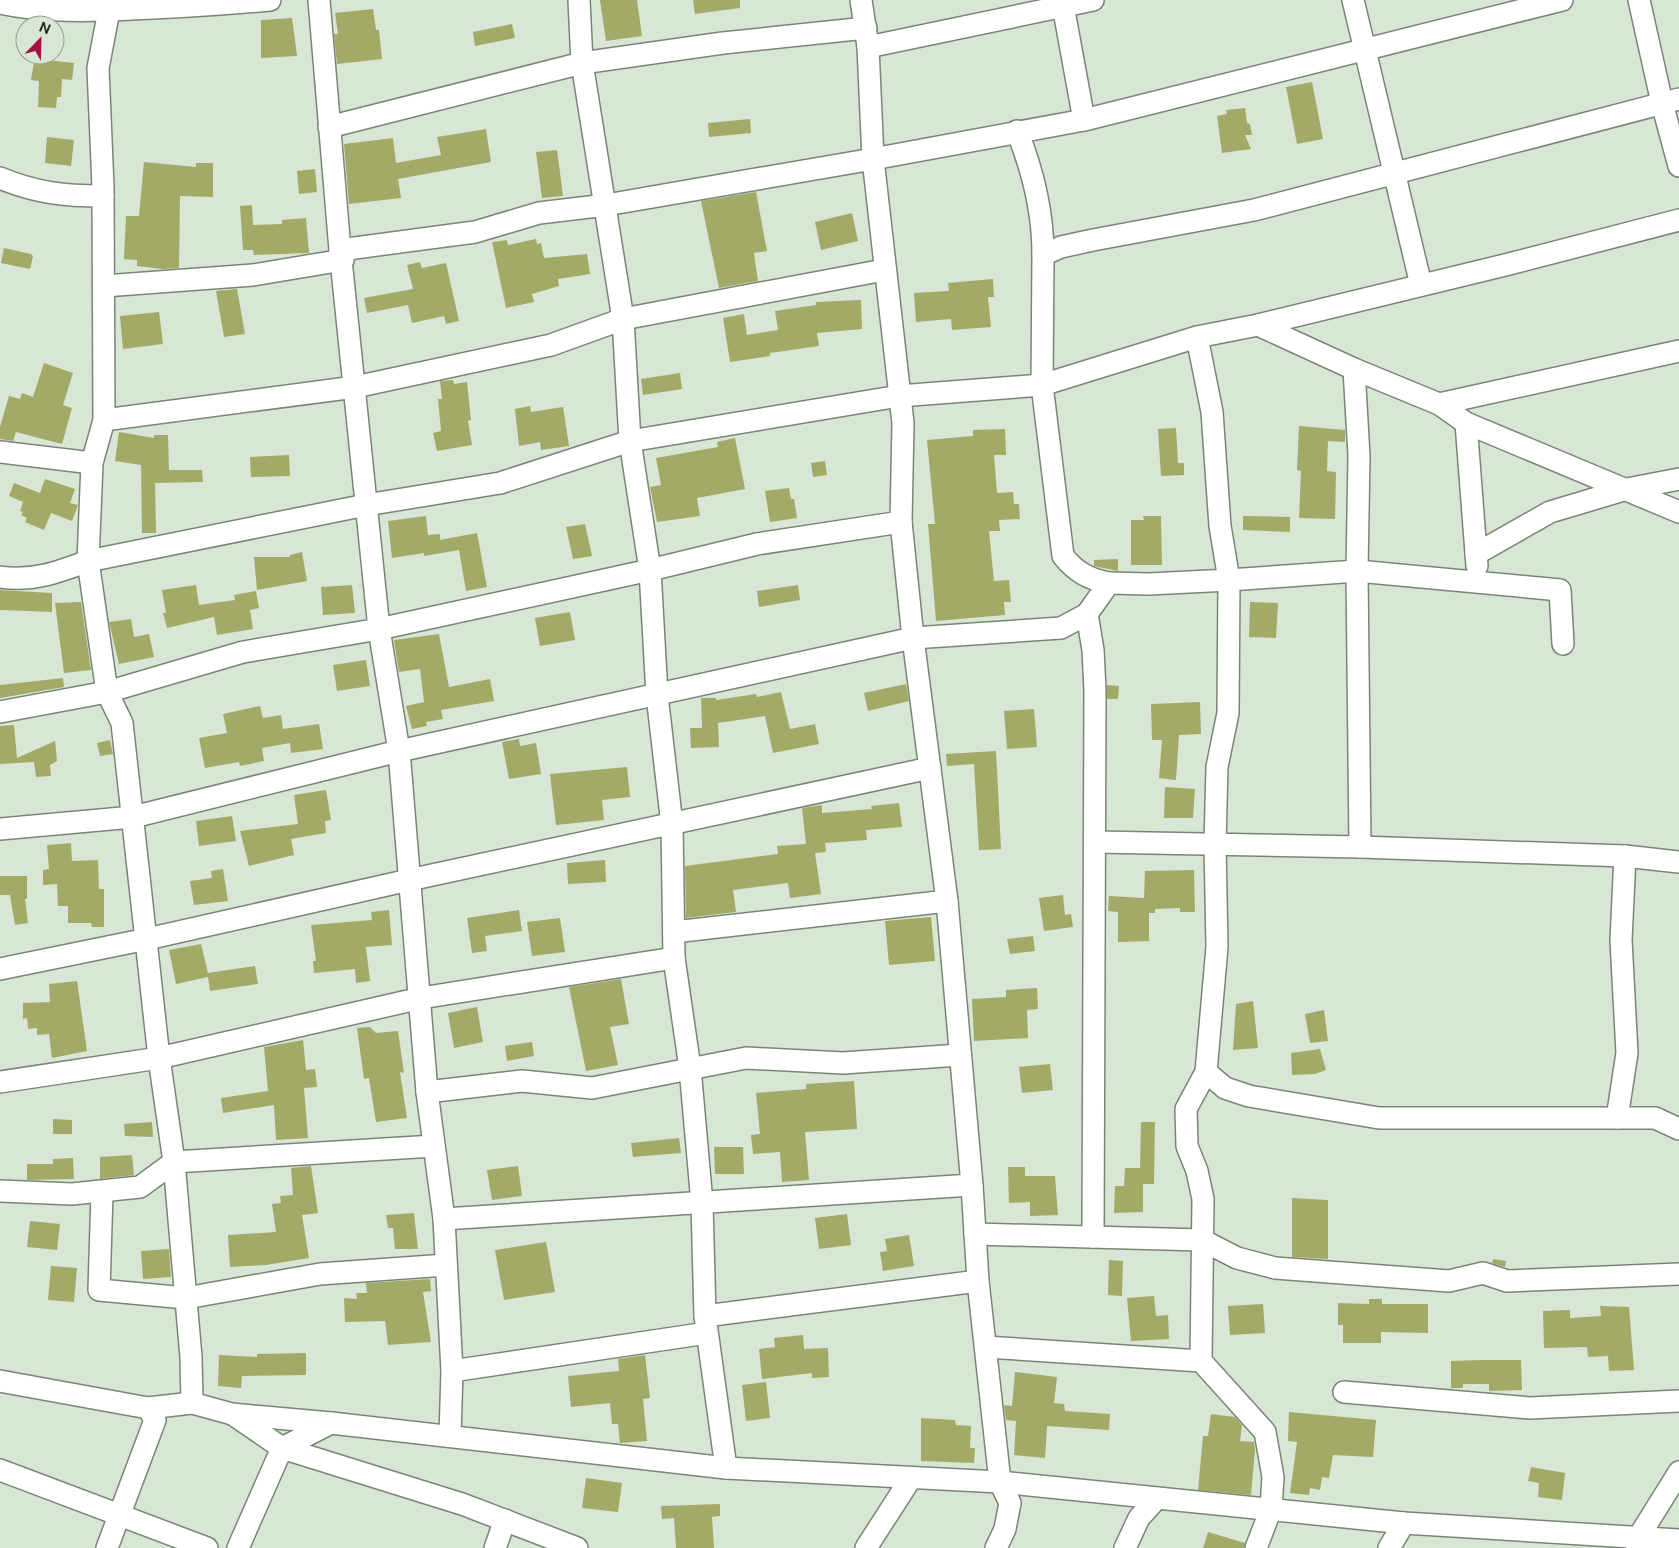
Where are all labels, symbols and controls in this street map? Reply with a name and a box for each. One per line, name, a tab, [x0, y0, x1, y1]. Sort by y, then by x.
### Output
north arrow	[15, 15, 65, 65]
text: N	[37, 19, 53, 38]

